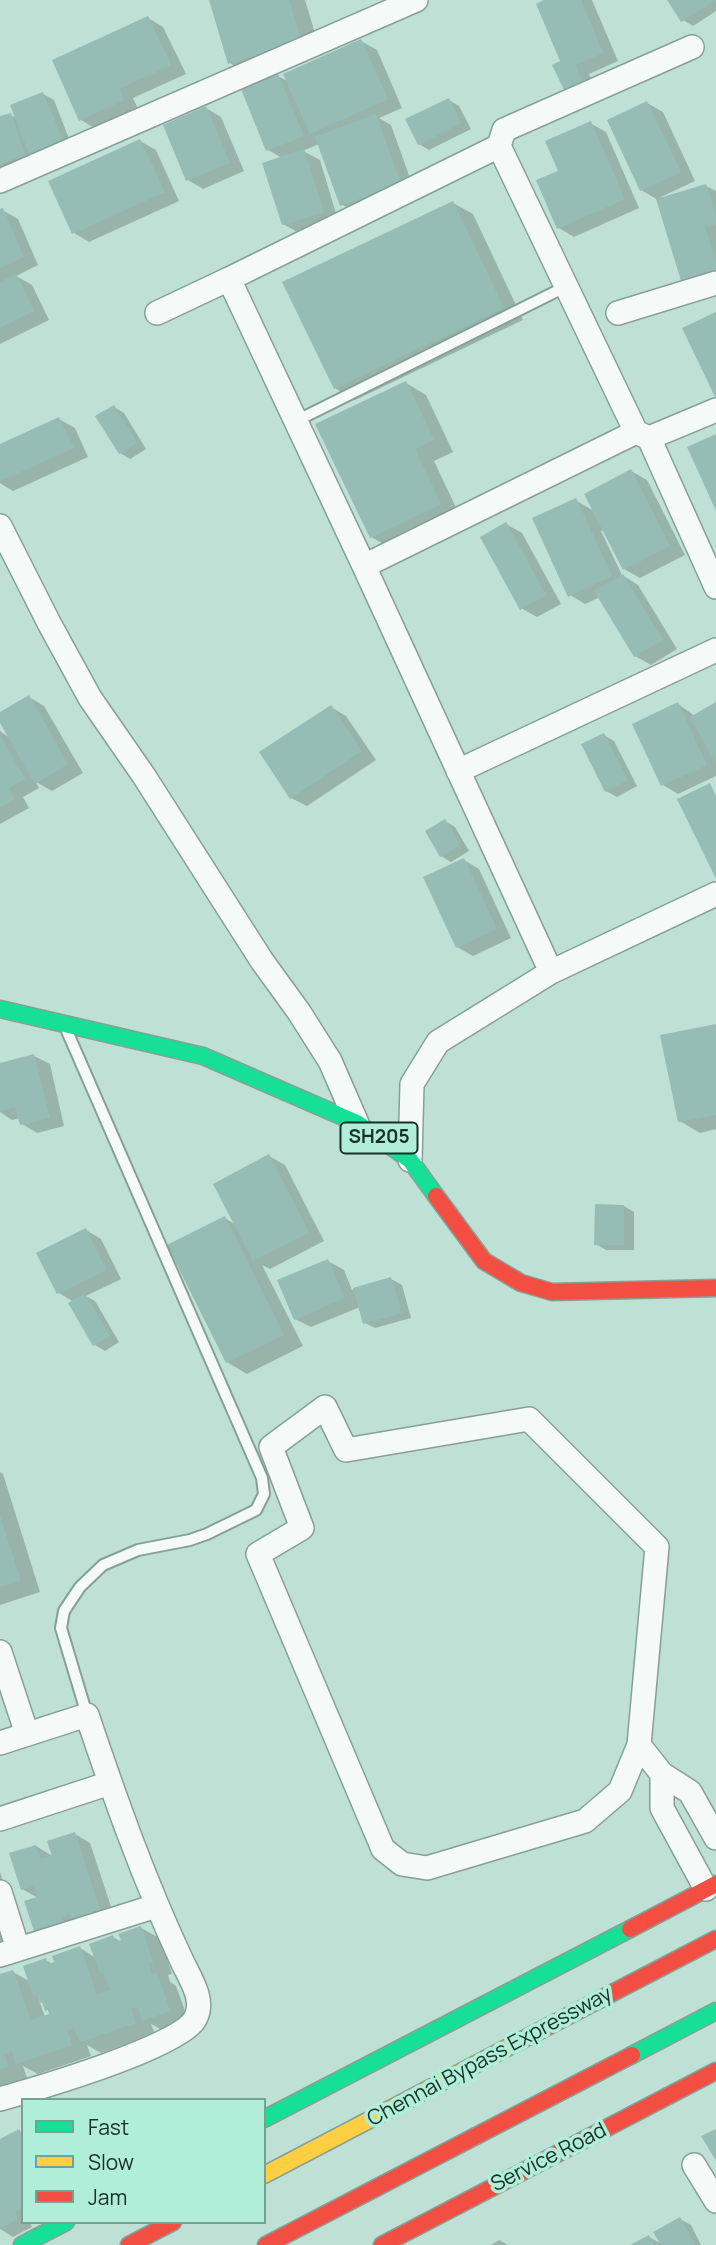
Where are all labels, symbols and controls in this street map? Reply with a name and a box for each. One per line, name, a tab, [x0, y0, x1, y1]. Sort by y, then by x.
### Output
road number: SH205	[340, 1122, 418, 1154]
street label: Chennai Bypass Expressway	[363, 1982, 617, 2132]
legend	[21, 2098, 266, 2224]
text: Fast	[88, 2113, 129, 2141]
street label: Service Road	[487, 2118, 611, 2198]
text: Slow	[88, 2148, 134, 2176]
text: Jam	[88, 2183, 127, 2211]

